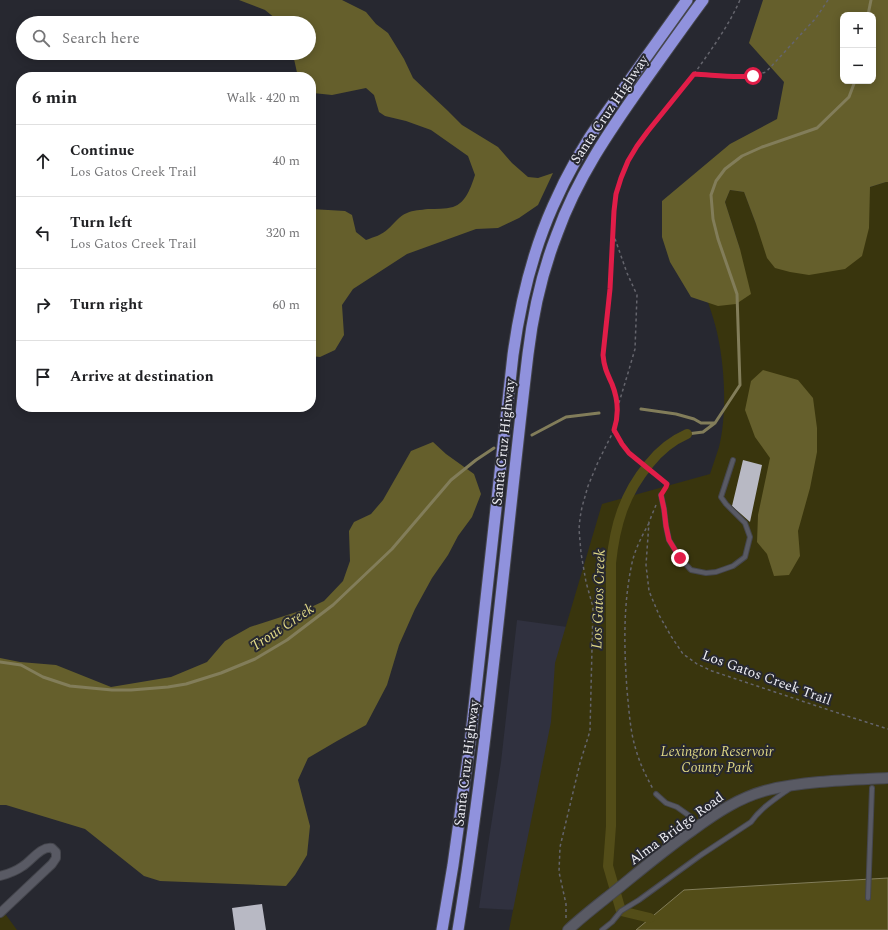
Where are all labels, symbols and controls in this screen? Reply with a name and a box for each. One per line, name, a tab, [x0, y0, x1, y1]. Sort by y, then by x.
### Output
map controls	[840, 12, 876, 84]
button: +	[840, 12, 876, 48]
search box	[16, 16, 316, 60]
icon: search	[30, 27, 52, 49]
text: Search here	[62, 27, 140, 50]
button: −	[840, 48, 876, 84]
street label: Santa Cruz Highway	[565, 50, 654, 168]
route start	[744, 67, 762, 85]
text: 6 min	[32, 85, 77, 111]
text: Walk · 420 m	[226, 88, 300, 108]
text: Continue	[70, 139, 135, 162]
icon: ahead	[32, 150, 54, 172]
text: 40 m	[273, 151, 300, 171]
text: Los Gatos Creek Trail	[70, 162, 197, 182]
text: Turn left	[70, 211, 132, 234]
icon: left	[32, 222, 54, 244]
text: 320 m	[266, 223, 300, 243]
text: Los Gatos Creek Trail	[70, 234, 197, 254]
text: Turn right	[70, 293, 143, 316]
icon: right	[32, 294, 54, 316]
text: 60 m	[273, 295, 300, 315]
text: Arrive at destination	[70, 365, 214, 388]
icon: arrive	[32, 366, 54, 388]
street label: Santa Cruz Highway	[486, 376, 521, 506]
water label: Los Gatos Creek	[585, 549, 612, 649]
route end	[671, 549, 689, 567]
water label: Trout Creek	[246, 597, 319, 657]
street label: Los Gatos Creek Trail	[699, 644, 834, 711]
street label: Santa Cruz Highway	[448, 697, 485, 827]
park label: Lexington Reservoir County Park	[660, 741, 774, 778]
street label: Alma Bridge Road	[624, 787, 728, 870]

